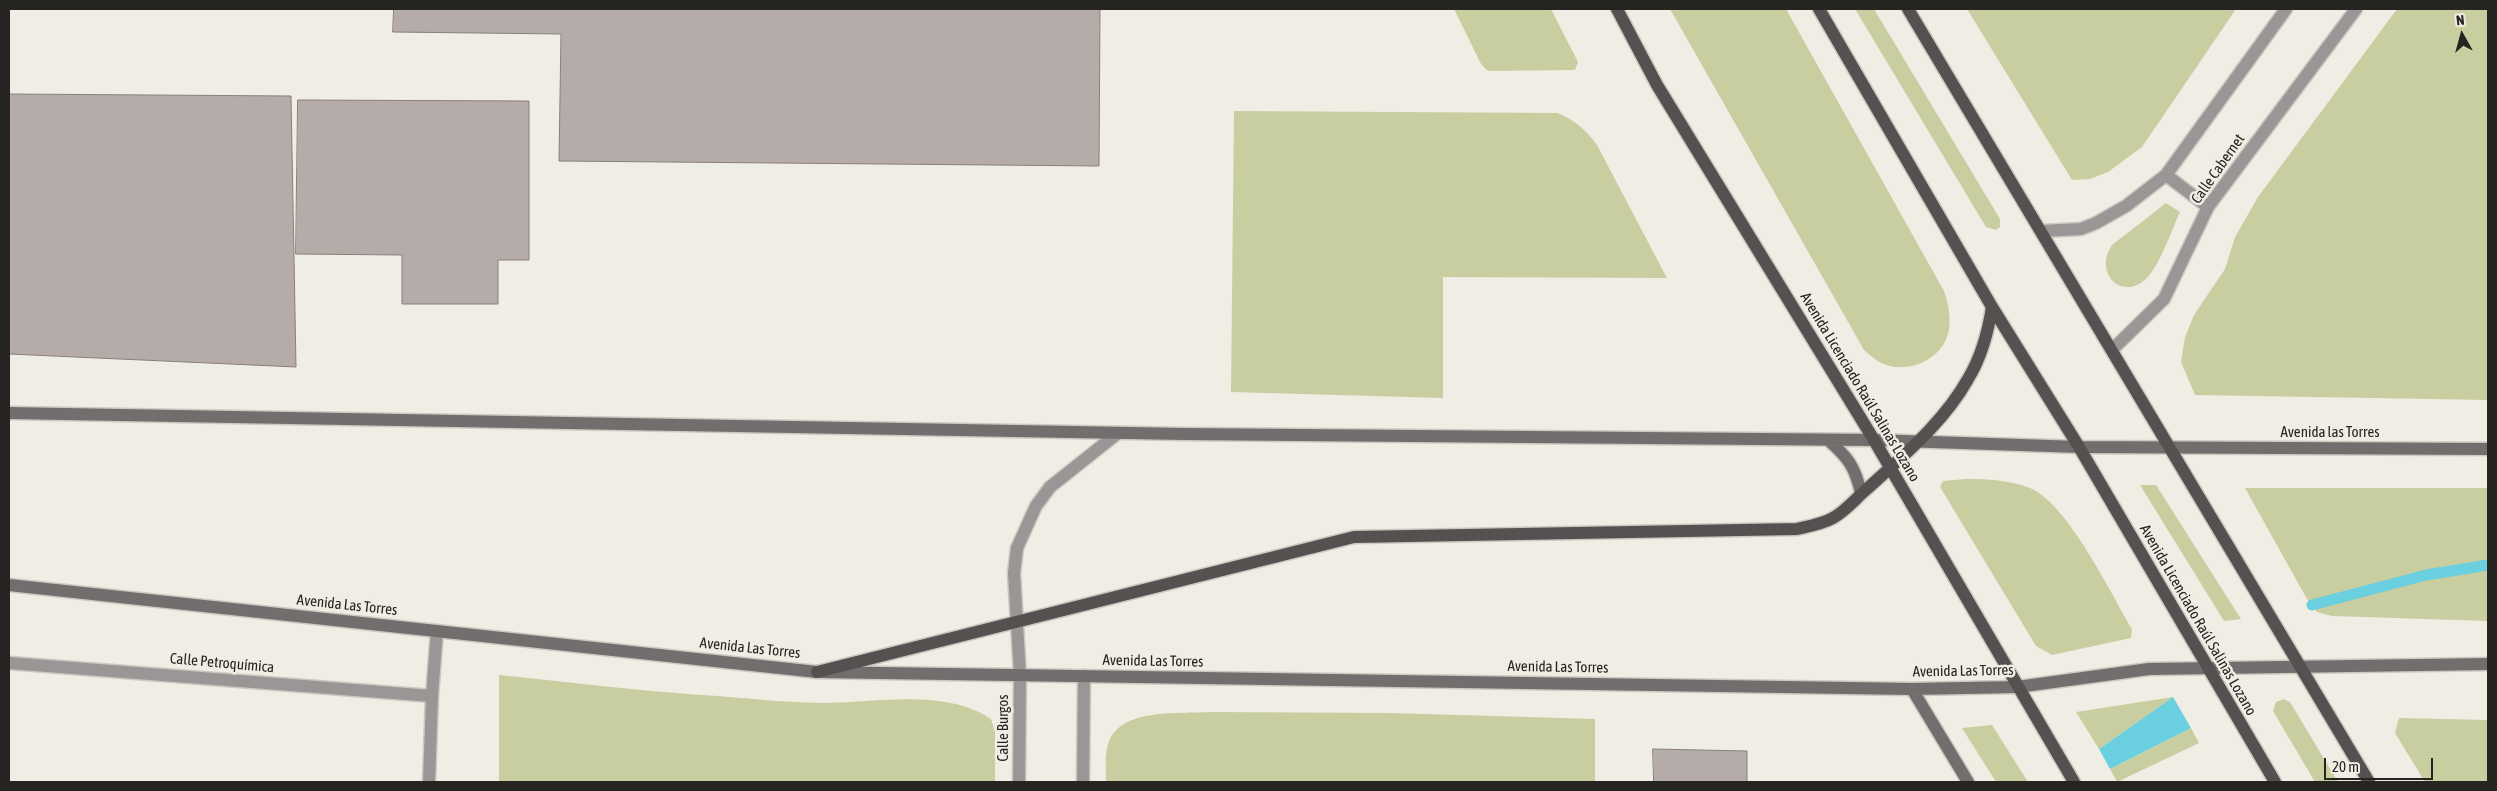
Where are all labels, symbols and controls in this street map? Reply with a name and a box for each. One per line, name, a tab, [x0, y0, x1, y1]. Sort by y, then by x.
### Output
north arrow	[2437, 10, 2487, 60]
text: N	[2455, 12, 2465, 29]
street label: Calle Cabernet	[2187, 131, 2249, 207]
street label: Avenida Licenciado Raúl Salinas Lozano	[1796, 289, 1924, 485]
street label: Avenida las Torres	[2280, 423, 2380, 441]
street label: Avenida Licenciado Raúl Salinas Lozano	[2136, 521, 2260, 719]
street label: Avenida Las Torres	[296, 591, 398, 619]
street label: Avenida Las Torres	[699, 634, 801, 662]
street label: Calle Petroquímica	[169, 649, 275, 677]
street label: Avenida Las Torres	[1102, 651, 1204, 671]
street label: Avenida Las Torres	[1507, 657, 1609, 677]
street label: Avenida Las Torres	[1912, 661, 2014, 681]
street label: Calle Burgos	[994, 694, 1012, 762]
scale bar	[2327, 748, 2436, 780]
text: 20 m	[2332, 758, 2359, 775]

